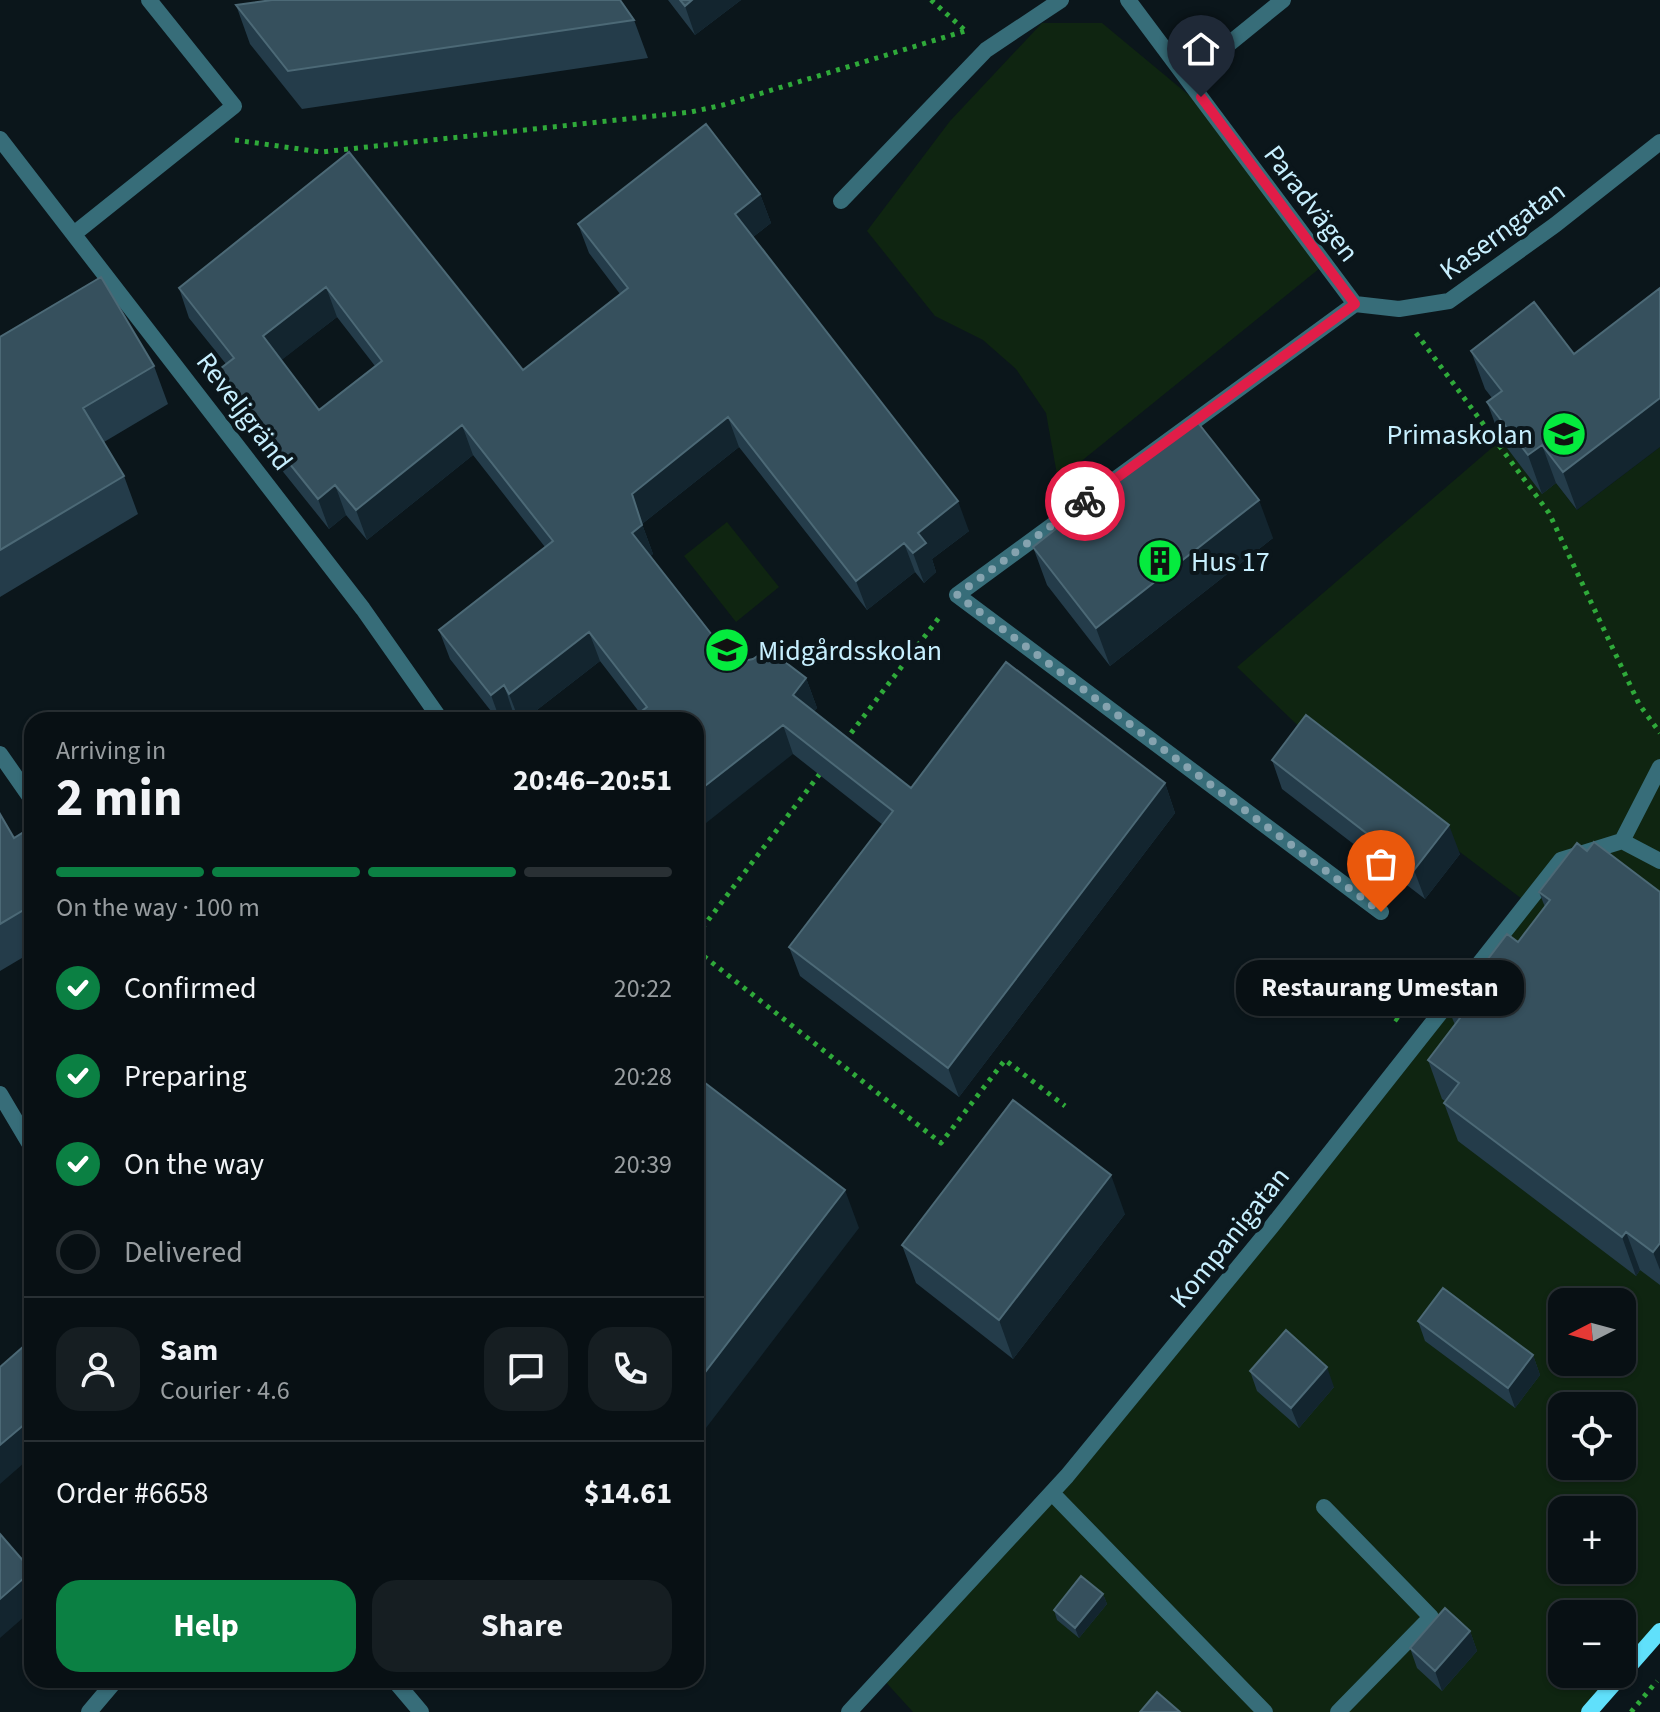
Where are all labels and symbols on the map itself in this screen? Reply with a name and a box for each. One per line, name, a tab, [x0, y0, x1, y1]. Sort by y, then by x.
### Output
pin	[1167, 15, 1235, 97]
street label: Paradvägen	[1254, 137, 1368, 270]
street label: Kaserngatan	[1432, 172, 1574, 290]
street label: Reveljgränd	[186, 344, 302, 479]
school or university icon: Primaskolan	[1540, 410, 1588, 458]
place label: Primaskolan	[1386, 415, 1533, 455]
courier	[1045, 461, 1125, 541]
building icon: Hus 17	[1136, 537, 1184, 585]
place label: Hus 17	[1191, 542, 1270, 582]
school or university icon: Midgårdsskolan	[703, 626, 751, 674]
place label: Midgårdsskolan	[758, 631, 942, 671]
pin	[1347, 830, 1415, 912]
callout: Restaurang Umestan	[1237, 960, 1525, 1016]
street label: Kompanigatan	[1160, 1158, 1299, 1317]
north arrow	[1548, 1288, 1636, 1376]

